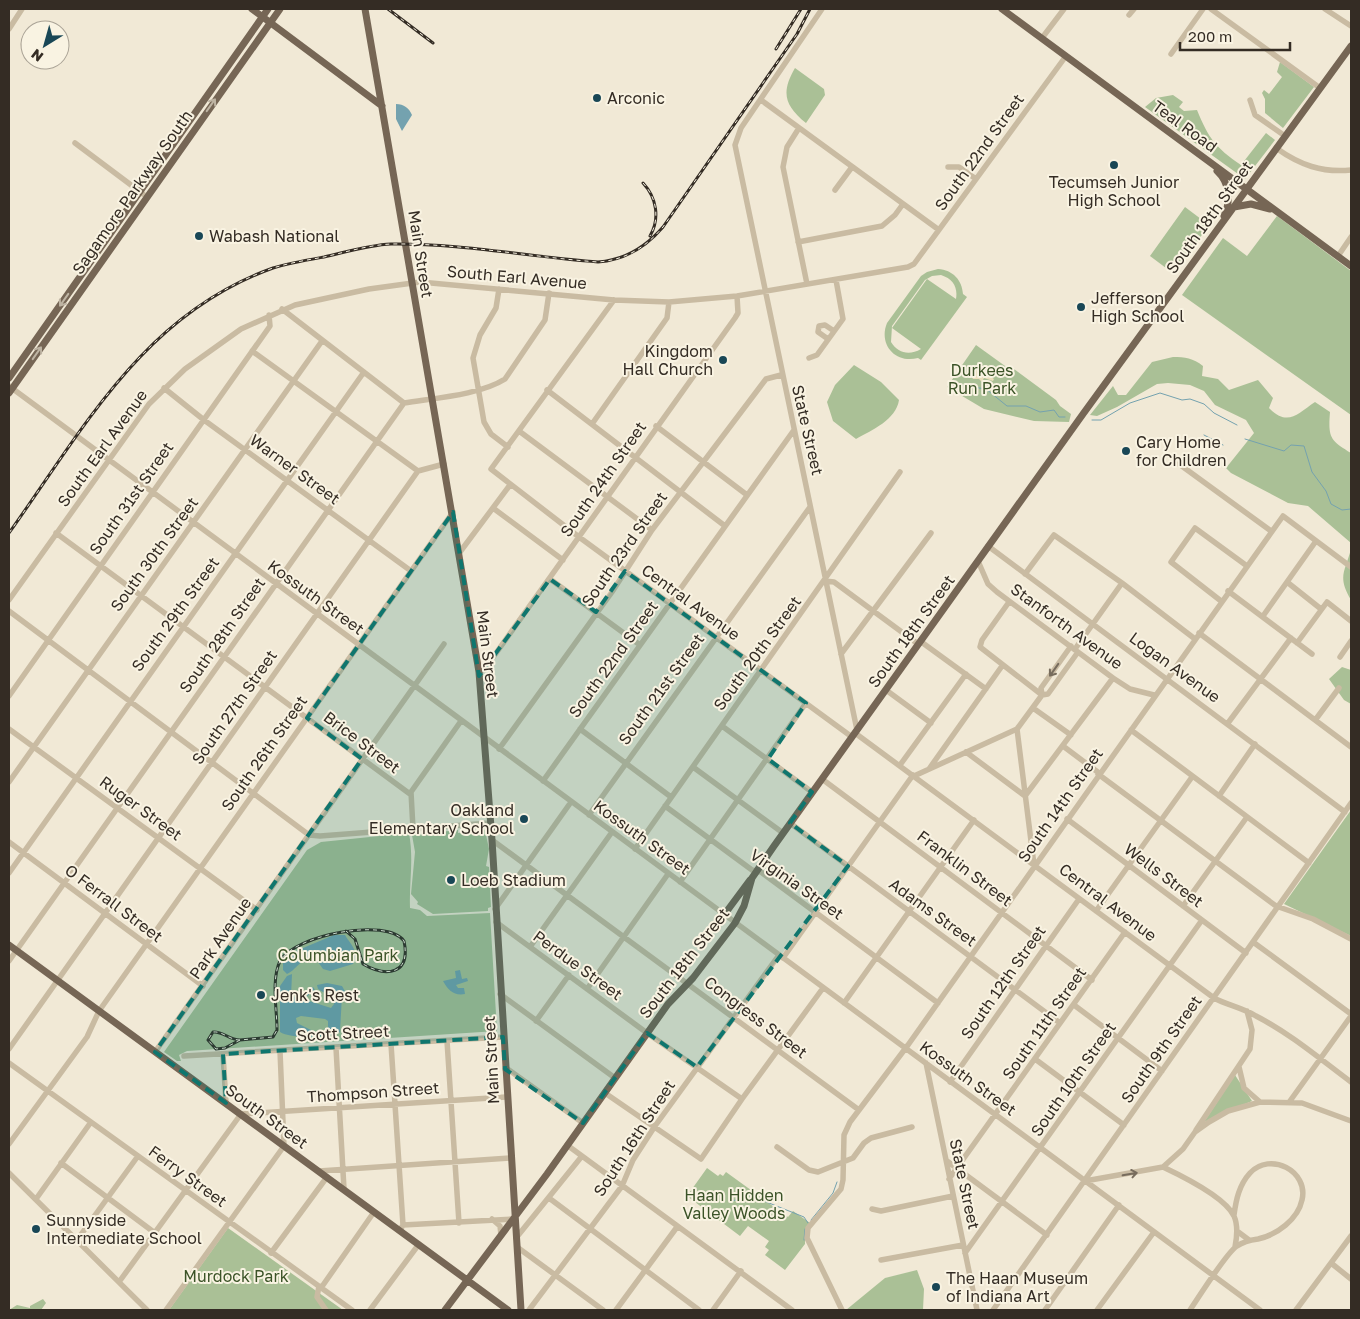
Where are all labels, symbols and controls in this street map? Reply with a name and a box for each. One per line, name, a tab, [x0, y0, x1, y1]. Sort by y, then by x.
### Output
north arrow	[20, 20, 70, 70]
scale bar	[1180, 20, 1290, 52]
text: 200 m	[1188, 27, 1232, 45]
text: N	[28, 46, 46, 66]
place label: Arconic	[607, 88, 665, 108]
street label: South 22nd Street	[930, 90, 1028, 214]
marker: Arconic	[591, 92, 603, 104]
street label: Teal Road	[1149, 96, 1221, 156]
one-way arrow	[206, 98, 216, 112]
street label: Sagamore Parkway South	[68, 106, 196, 278]
street label: South 18th Street	[1161, 157, 1257, 277]
marker: Tecumseh Junior High School	[1108, 159, 1120, 171]
place label: Tecumseh Junior High School	[1049, 172, 1179, 210]
street label: Main Street	[404, 209, 438, 299]
place label: Wabash National	[209, 226, 339, 246]
marker: Wabash National	[193, 230, 205, 242]
street label: South Earl Avenue	[446, 261, 588, 293]
place label: Jefferson High School	[1091, 288, 1184, 326]
one-way arrow	[59, 293, 69, 307]
marker: Jefferson High School	[1075, 301, 1087, 313]
place label: Kingdom Hall Church	[623, 341, 713, 379]
one-way arrow	[32, 346, 42, 360]
marker: Kingdom Hall Church	[717, 354, 729, 366]
park label: Durkees Run Park	[948, 360, 1016, 398]
street label: State Street	[788, 383, 828, 477]
street label: South Earl Avenue	[53, 385, 151, 511]
street label: South 24th Street	[556, 417, 650, 541]
street label: Warner Street	[246, 430, 344, 508]
place label: Cary Home for Children	[1136, 432, 1227, 470]
street label: South 31st Street	[85, 438, 177, 558]
marker: Cary Home for Children	[1120, 445, 1132, 457]
street label: South 23rd Street	[577, 488, 671, 610]
street label: South 30th Street	[106, 493, 202, 615]
street label: South 29th Street	[127, 553, 223, 675]
street label: Kossuth Street	[264, 555, 368, 639]
street label: Central Avenue	[638, 560, 744, 644]
street label: South 18th Street	[863, 571, 959, 691]
street label: South 28th Street	[175, 573, 269, 697]
street label: Stanforth Avenue	[1007, 579, 1127, 673]
street label: South 20th Street	[709, 592, 805, 714]
street label: South 22nd Street	[564, 597, 662, 721]
street label: Main Street	[473, 609, 503, 699]
street label: Logan Avenue	[1126, 627, 1224, 707]
street label: South 21st Street	[614, 629, 708, 749]
street label: South 27th Street	[187, 646, 281, 768]
one-way arrow	[1049, 663, 1059, 677]
street label: South 26th Street	[217, 691, 311, 815]
street label: Brice Street	[320, 707, 404, 777]
street label: South 14th Street	[1013, 744, 1107, 866]
street label: Ruger Street	[96, 771, 186, 845]
street label: Kossuth Street	[590, 795, 694, 879]
place label: Oakland Elementary School	[369, 800, 514, 838]
marker: Oakland Elementary School	[518, 813, 530, 825]
street label: Franklin Street	[913, 826, 1017, 910]
street label: Wells Street	[1120, 839, 1208, 911]
street label: Virginia Street	[746, 844, 848, 924]
street label: Central Avenue	[1055, 859, 1161, 945]
street label: O Ferrall Street	[61, 860, 167, 946]
place label: Loeb Stadium	[461, 870, 566, 890]
marker: Loeb Stadium	[445, 874, 457, 886]
street label: Adams Street	[885, 874, 981, 950]
street label: Park Avenue	[185, 893, 255, 983]
street label: South 18th Street	[635, 904, 733, 1022]
street label: South 12th Street	[956, 921, 1050, 1043]
street label: Perdue Street	[529, 926, 627, 1004]
park label: Columbian Park	[277, 945, 399, 965]
street label: South 11th Street	[998, 963, 1090, 1083]
street label: Congress Street	[701, 972, 811, 1062]
place label: Jenk's Rest	[271, 985, 359, 1005]
marker: Jenk's Rest	[255, 989, 267, 1001]
street label: South 9th Street	[1116, 991, 1206, 1107]
street label: Main Street	[479, 1015, 503, 1105]
street label: South 10th Street	[1026, 1018, 1120, 1140]
street label: Scott Street	[296, 1021, 390, 1045]
street label: Kossuth Street	[916, 1036, 1020, 1120]
street label: South 16th Street	[589, 1076, 679, 1200]
street label: Thompson Street	[306, 1077, 440, 1107]
street label: South Street	[222, 1079, 312, 1153]
street label: State Street	[946, 1137, 984, 1231]
street label: Ferry Street	[145, 1141, 231, 1211]
one-way arrow	[1121, 1168, 1137, 1178]
park label: Haan Hidden Valley Woods	[682, 1185, 786, 1223]
place label: Sunnyside Intermediate School	[46, 1210, 202, 1248]
marker: Sunnyside Intermediate School	[30, 1223, 42, 1235]
park label: Murdock Park	[183, 1266, 289, 1286]
place label: The Haan Museum of Indiana Art	[946, 1268, 1088, 1306]
marker: The Haan Museum of Indiana Art	[930, 1281, 942, 1293]

